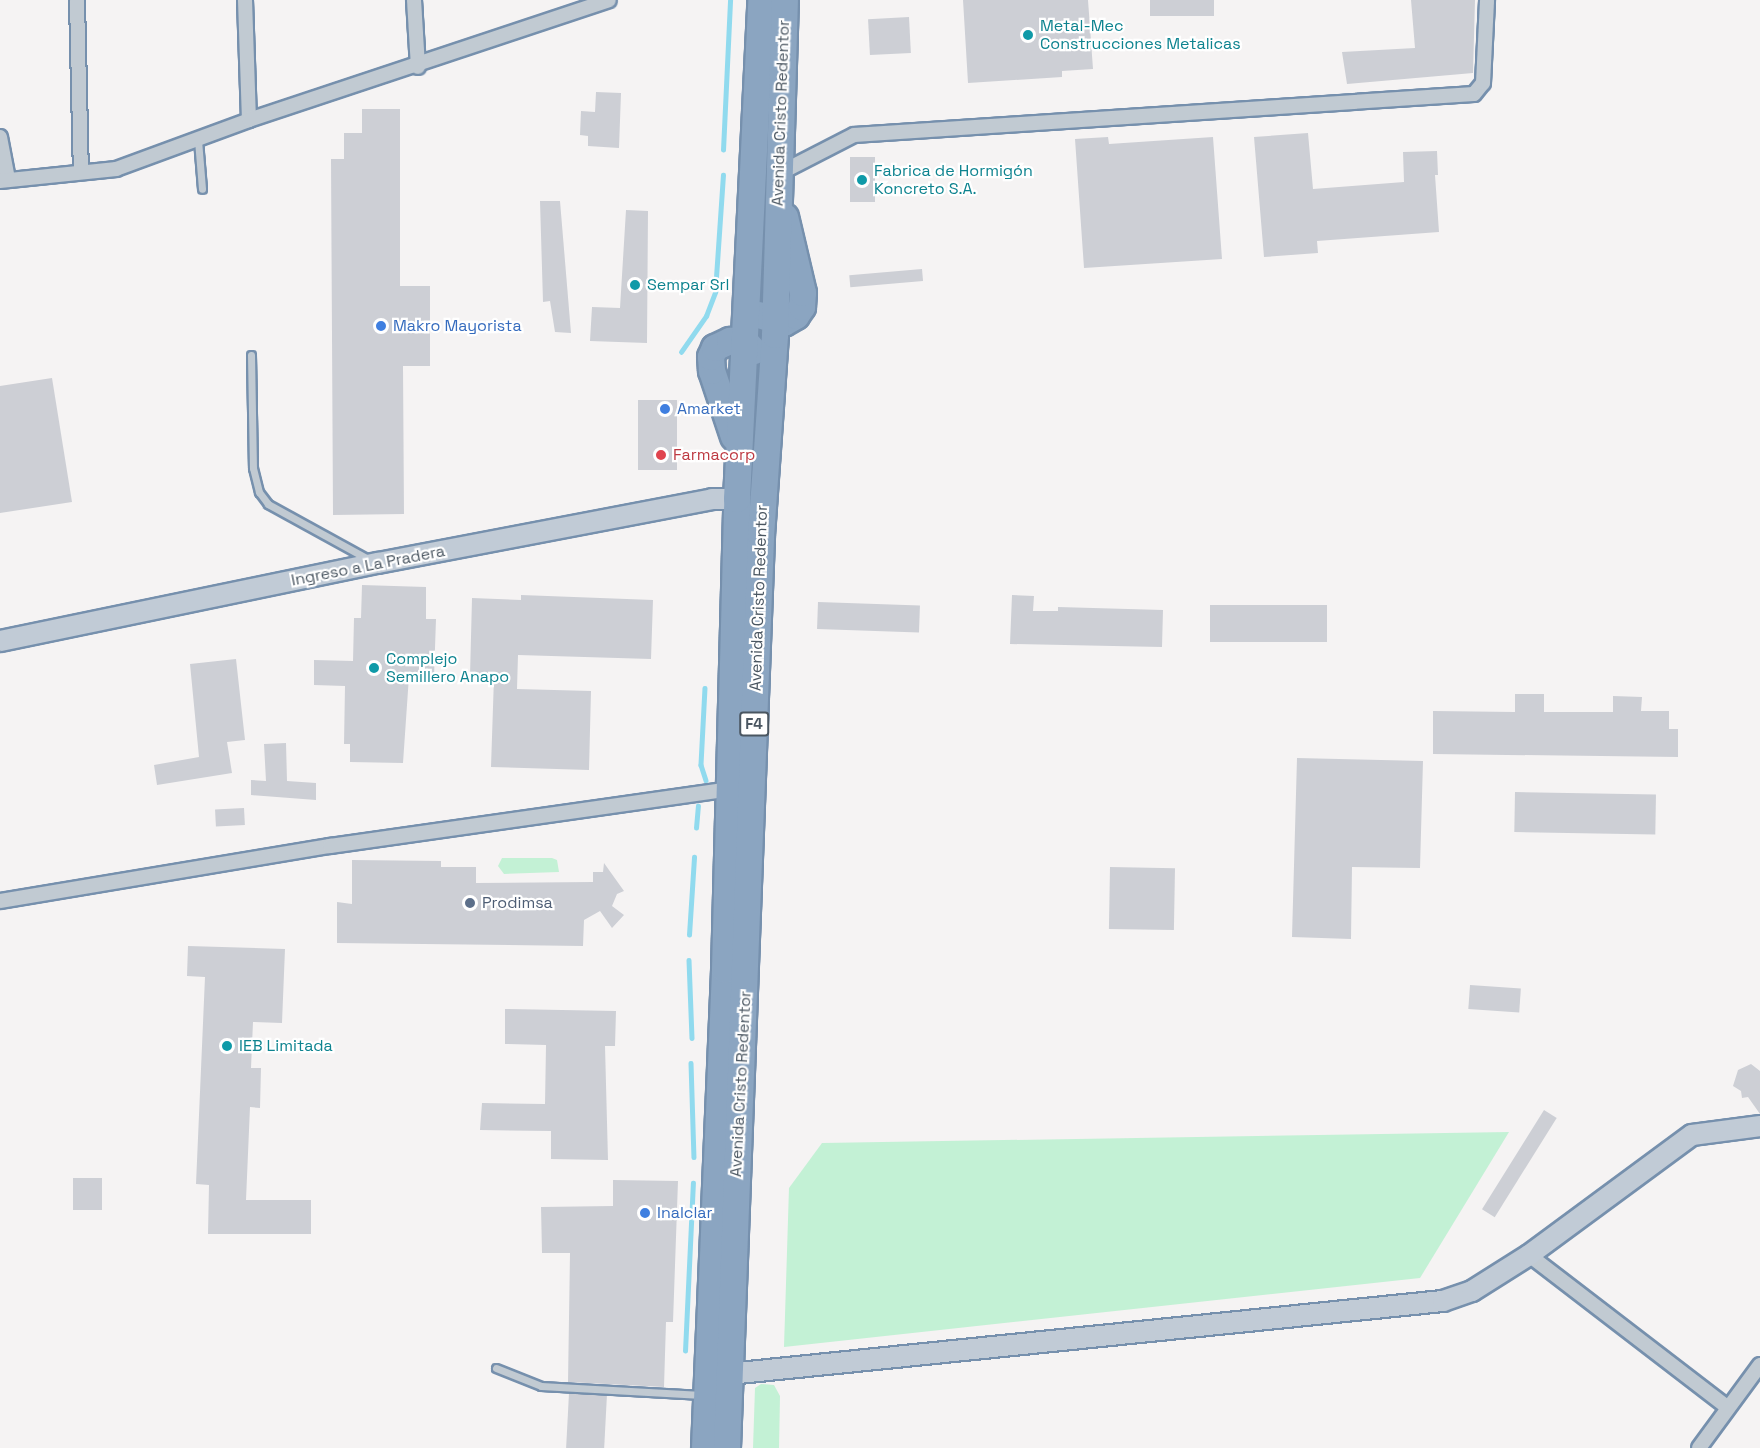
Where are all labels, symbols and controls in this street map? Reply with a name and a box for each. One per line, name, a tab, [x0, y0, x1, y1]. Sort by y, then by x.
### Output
place label: Metal-Mec Construcciones Metalicas	[1040, 16, 1241, 54]
street label: Avenida Cristo Redentor	[768, 20, 794, 206]
marker: Metal-Mec Construcciones Metalicas	[1021, 28, 1035, 42]
place label: Fabrica de Hormigón Koncreto S.A.	[874, 161, 1033, 199]
marker: Fabrica de Hormigón Koncreto S.A.	[855, 173, 869, 187]
place label: Sempar Srl	[647, 275, 729, 295]
marker: Sempar Srl	[628, 278, 642, 292]
place label: Makro Mayorista	[393, 316, 522, 336]
marker: Makro Mayorista	[374, 319, 388, 333]
place label: Amarket	[677, 399, 741, 419]
marker: Amarket	[658, 402, 672, 416]
place label: Farmacorp	[673, 445, 755, 465]
marker: Farmacorp	[654, 448, 668, 462]
street label: Avenida Cristo Redentor	[746, 505, 772, 691]
street label: Ingreso a La Pradera	[290, 542, 446, 590]
place label: Complejo Semillero Anapo	[386, 649, 509, 687]
marker: Complejo Semillero Anapo	[367, 661, 381, 675]
road number: F4	[739, 712, 769, 736]
place label: Prodimsa	[482, 893, 553, 913]
marker: Prodimsa	[463, 896, 477, 910]
street label: Avenida Cristo Redentor	[727, 990, 755, 1178]
place label: IEB Limitada	[239, 1036, 333, 1056]
marker: IEB Limitada	[220, 1039, 234, 1053]
place label: Inalclar	[657, 1203, 713, 1223]
marker: Inalclar	[638, 1206, 652, 1220]

